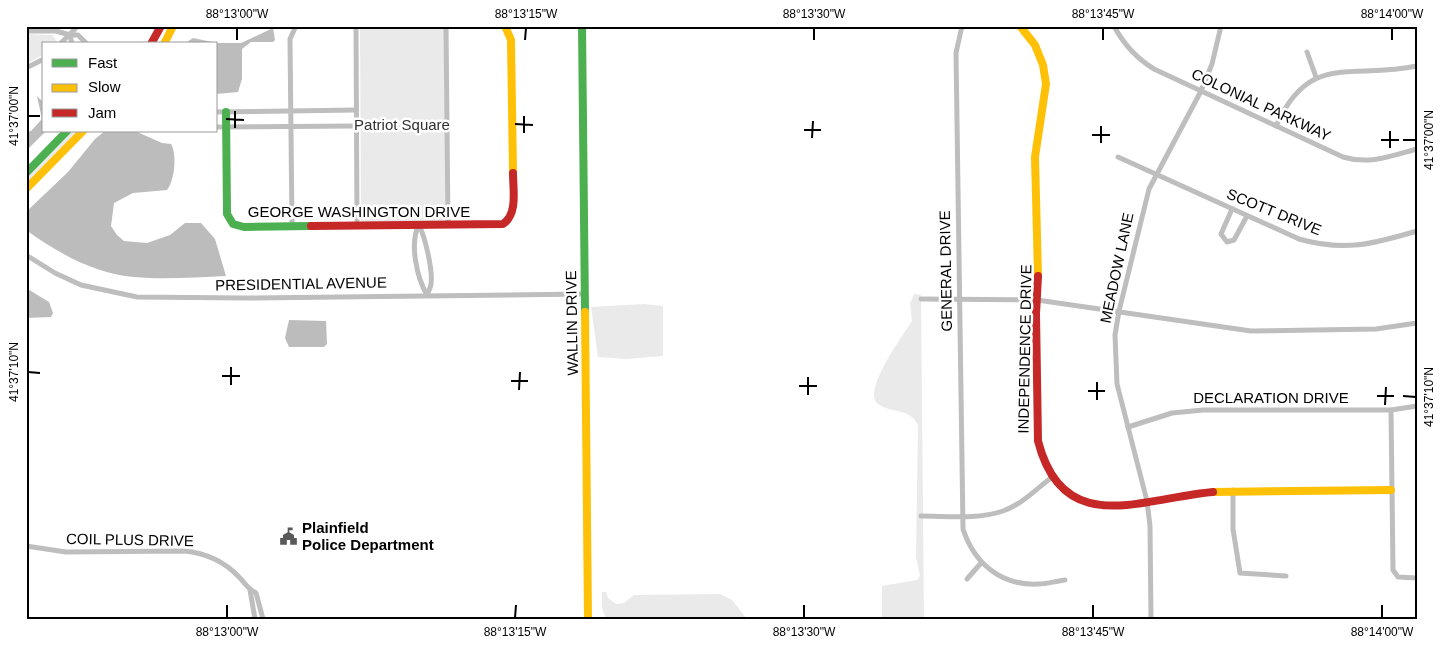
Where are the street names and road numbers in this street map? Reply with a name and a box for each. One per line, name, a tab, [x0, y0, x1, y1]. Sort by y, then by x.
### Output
street label: COLONIAL PARKWAY	[1189, 65, 1334, 144]
street label: SCOTT DRIVE	[1224, 185, 1324, 238]
street label: GEORGE WASHINGTON DRIVE	[248, 203, 470, 220]
street label: GENERAL DRIVE	[936, 210, 955, 332]
street label: MEADOW LANE	[1097, 211, 1137, 325]
street label: INDEPENDENCE DRIVE	[1015, 264, 1034, 434]
street label: WALLIN DRIVE	[562, 270, 581, 376]
street label: PRESIDENTIAL AVENUE	[215, 274, 387, 293]
street label: DECLARATION DRIVE	[1193, 389, 1349, 406]
street label: COIL PLUS DRIVE	[66, 530, 194, 549]

